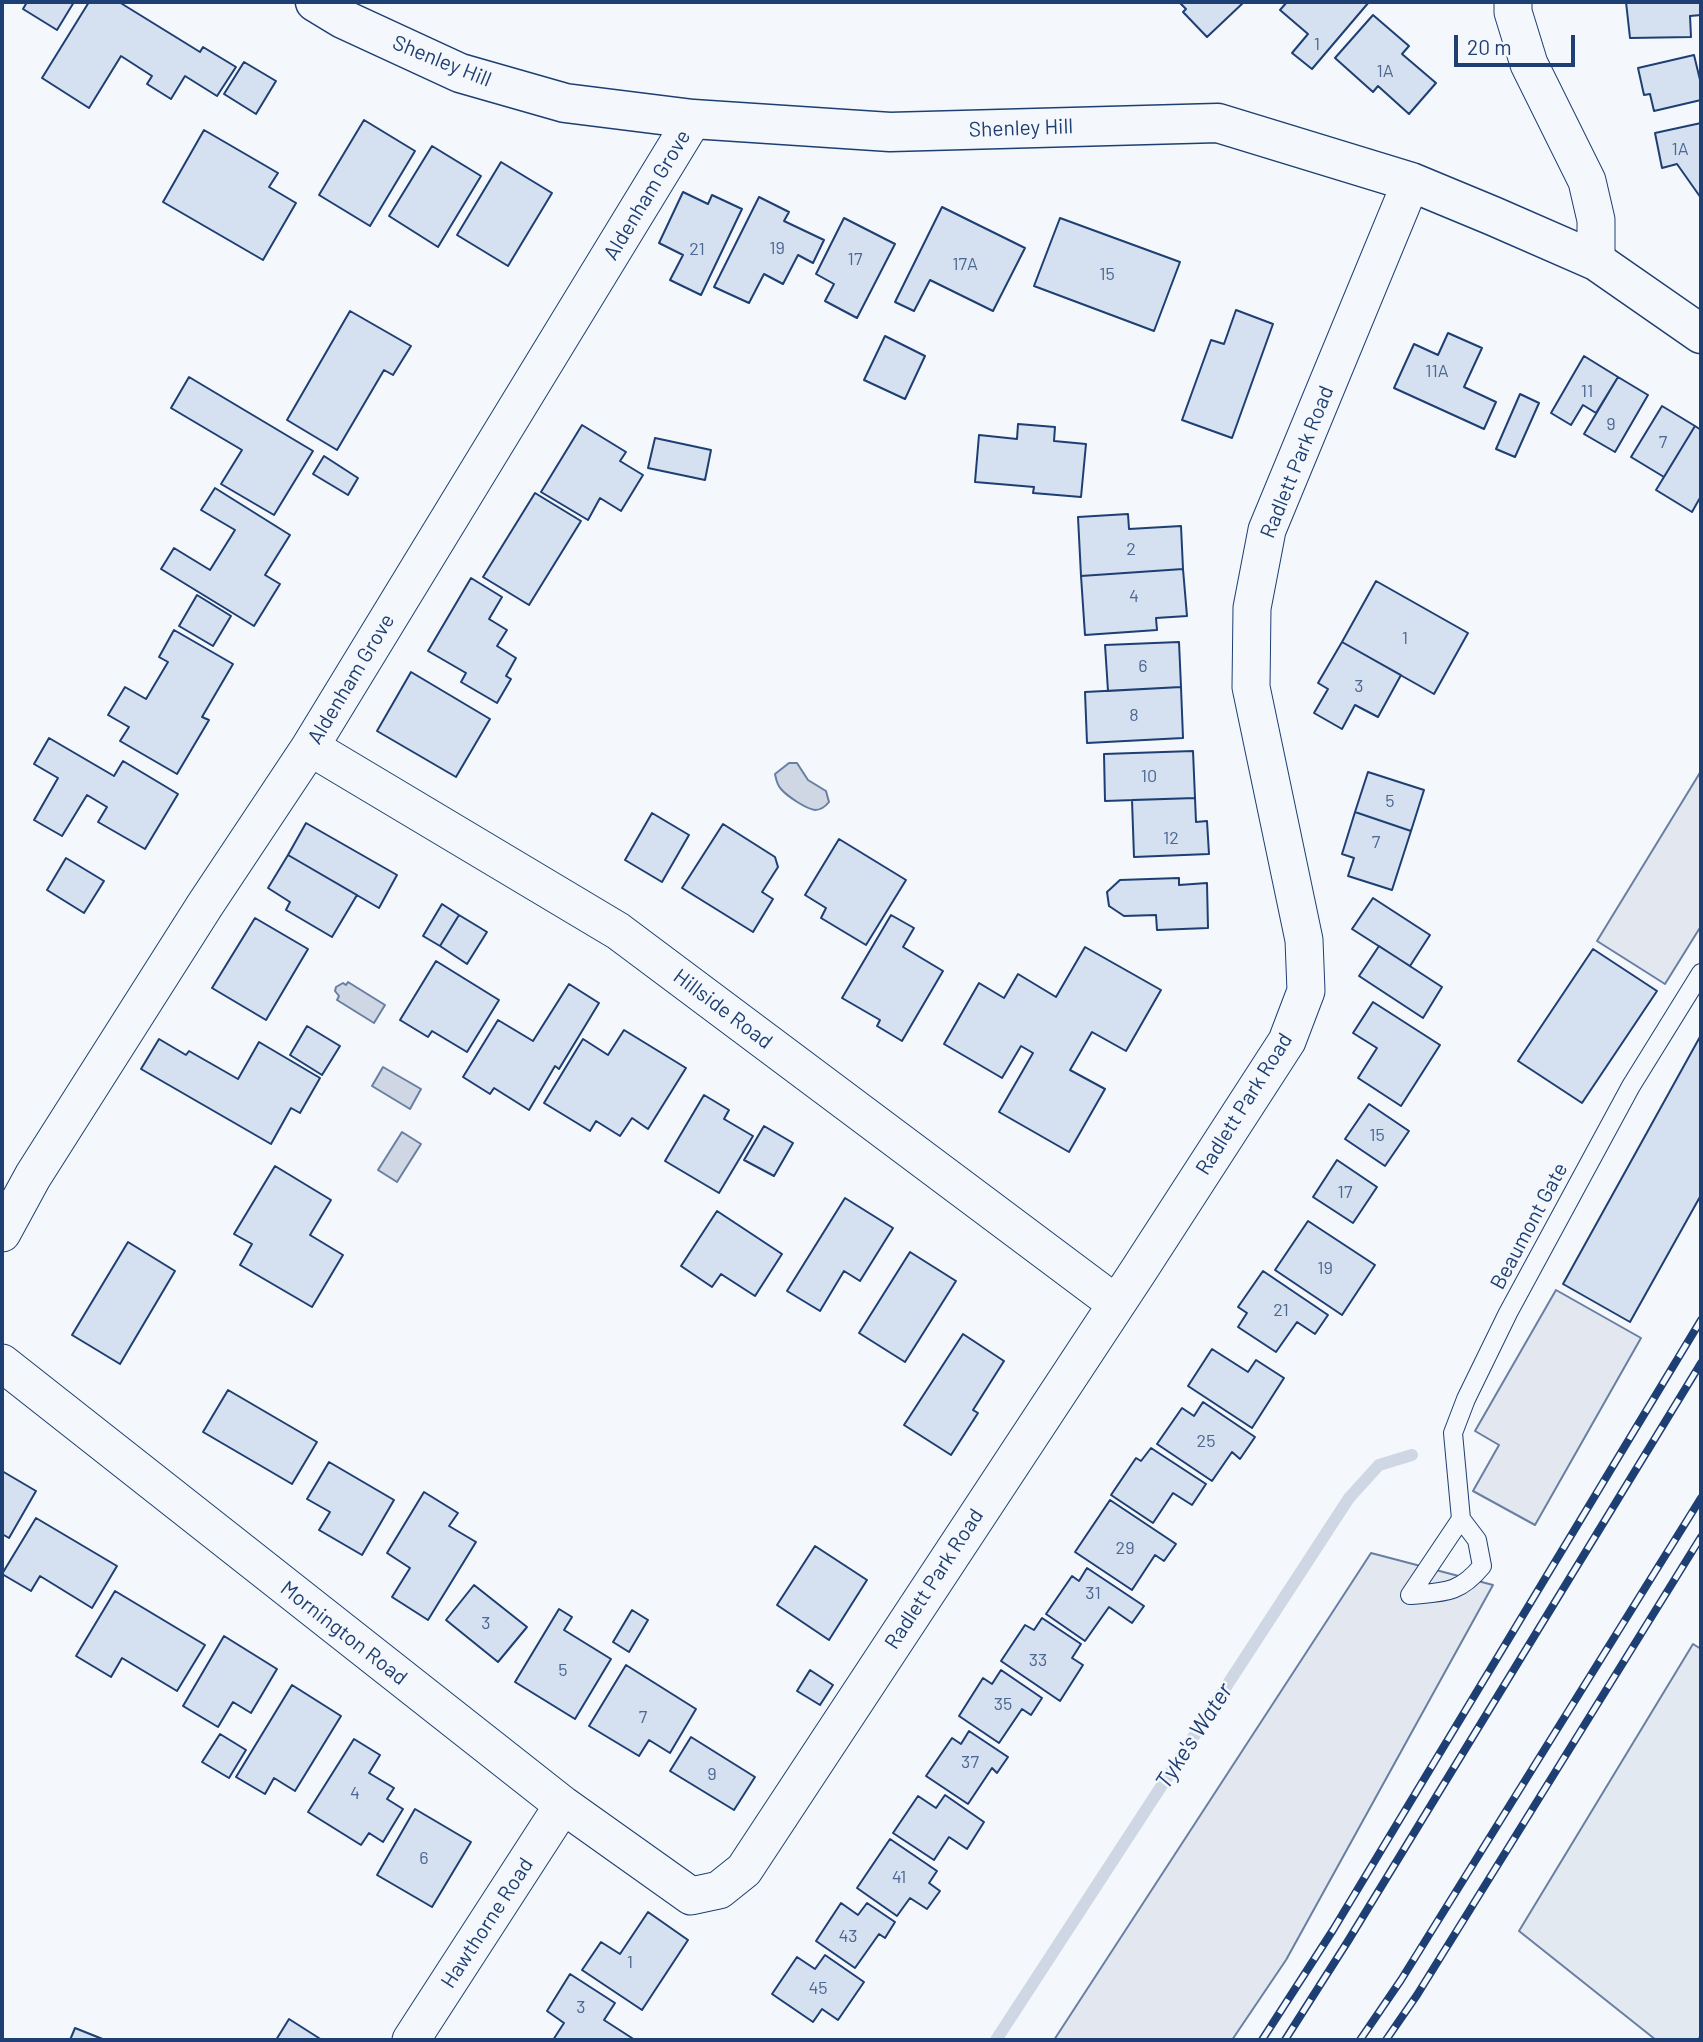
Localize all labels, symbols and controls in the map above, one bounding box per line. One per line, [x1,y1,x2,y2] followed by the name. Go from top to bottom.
[1458,21,1579,65] scale bar
[389,30,495,92] street label: Shenley Hill
[1314,33,1320,55] house number: 1
[1467,34,1512,59] text: 20 m
[1376,60,1394,82] house number: 1A
[968,114,1074,142] street label: Shenley Hill
[598,125,696,265] street label: Aldenham Grove
[1671,138,1689,160] house number: 1A
[769,237,785,259] house number: 19
[689,238,705,260] house number: 21
[848,248,862,270] house number: 17
[952,253,978,275] house number: 17A
[1099,263,1115,285] house number: 15
[1425,360,1449,382] house number: 11A
[1581,380,1593,402] house number: 11
[1255,382,1339,542] street label: Radlett Park Road
[1606,413,1616,435] house number: 9
[1659,431,1667,453] house number: 7
[1126,538,1136,560] house number: 2
[1129,585,1139,607] house number: 4
[302,609,400,749] street label: Aldenham Grove
[1402,627,1408,649] house number: 1
[1138,655,1148,677] house number: 6
[1354,675,1364,697] house number: 3
[1129,704,1139,726] house number: 8
[1141,765,1157,787] house number: 10
[1385,790,1395,812] house number: 5
[1163,827,1179,849] house number: 12
[1372,831,1380,853] house number: 7
[668,964,778,1054] street label: Hillside Road
[1190,1029,1298,1179] street label: Radlett Park Road
[1369,1124,1385,1146] house number: 15
[1485,1158,1573,1294] street label: Beaumont Gate
[1338,1181,1352,1203] house number: 17
[1317,1257,1333,1279] house number: 19
[1273,1299,1289,1321] house number: 21
[1197,1430,1215,1452] house number: 25
[879,1504,989,1654] street label: Radlett Park Road
[1115,1537,1135,1559] house number: 29
[276,1576,412,1690] street label: Mornington Road
[1085,1582,1101,1604] house number: 31
[481,1612,491,1634] house number: 3
[1029,1649,1047,1671] house number: 33
[558,1659,568,1681] house number: 5
[1150,1678,1238,1794] water label: Tyke's Water
[994,1693,1012,1715] house number: 35
[639,1706,647,1728] house number: 7
[961,1751,979,1773] house number: 37
[707,1763,717,1785] house number: 9
[350,1782,360,1804] house number: 4
[419,1847,429,1869] house number: 6
[435,1853,539,1993] street label: Hawthorne Road
[892,1866,906,1888] house number: 41
[838,1925,858,1947] house number: 43
[627,1951,633,1973] house number: 1
[808,1977,828,1999] house number: 45
[576,1996,586,2018] house number: 3

